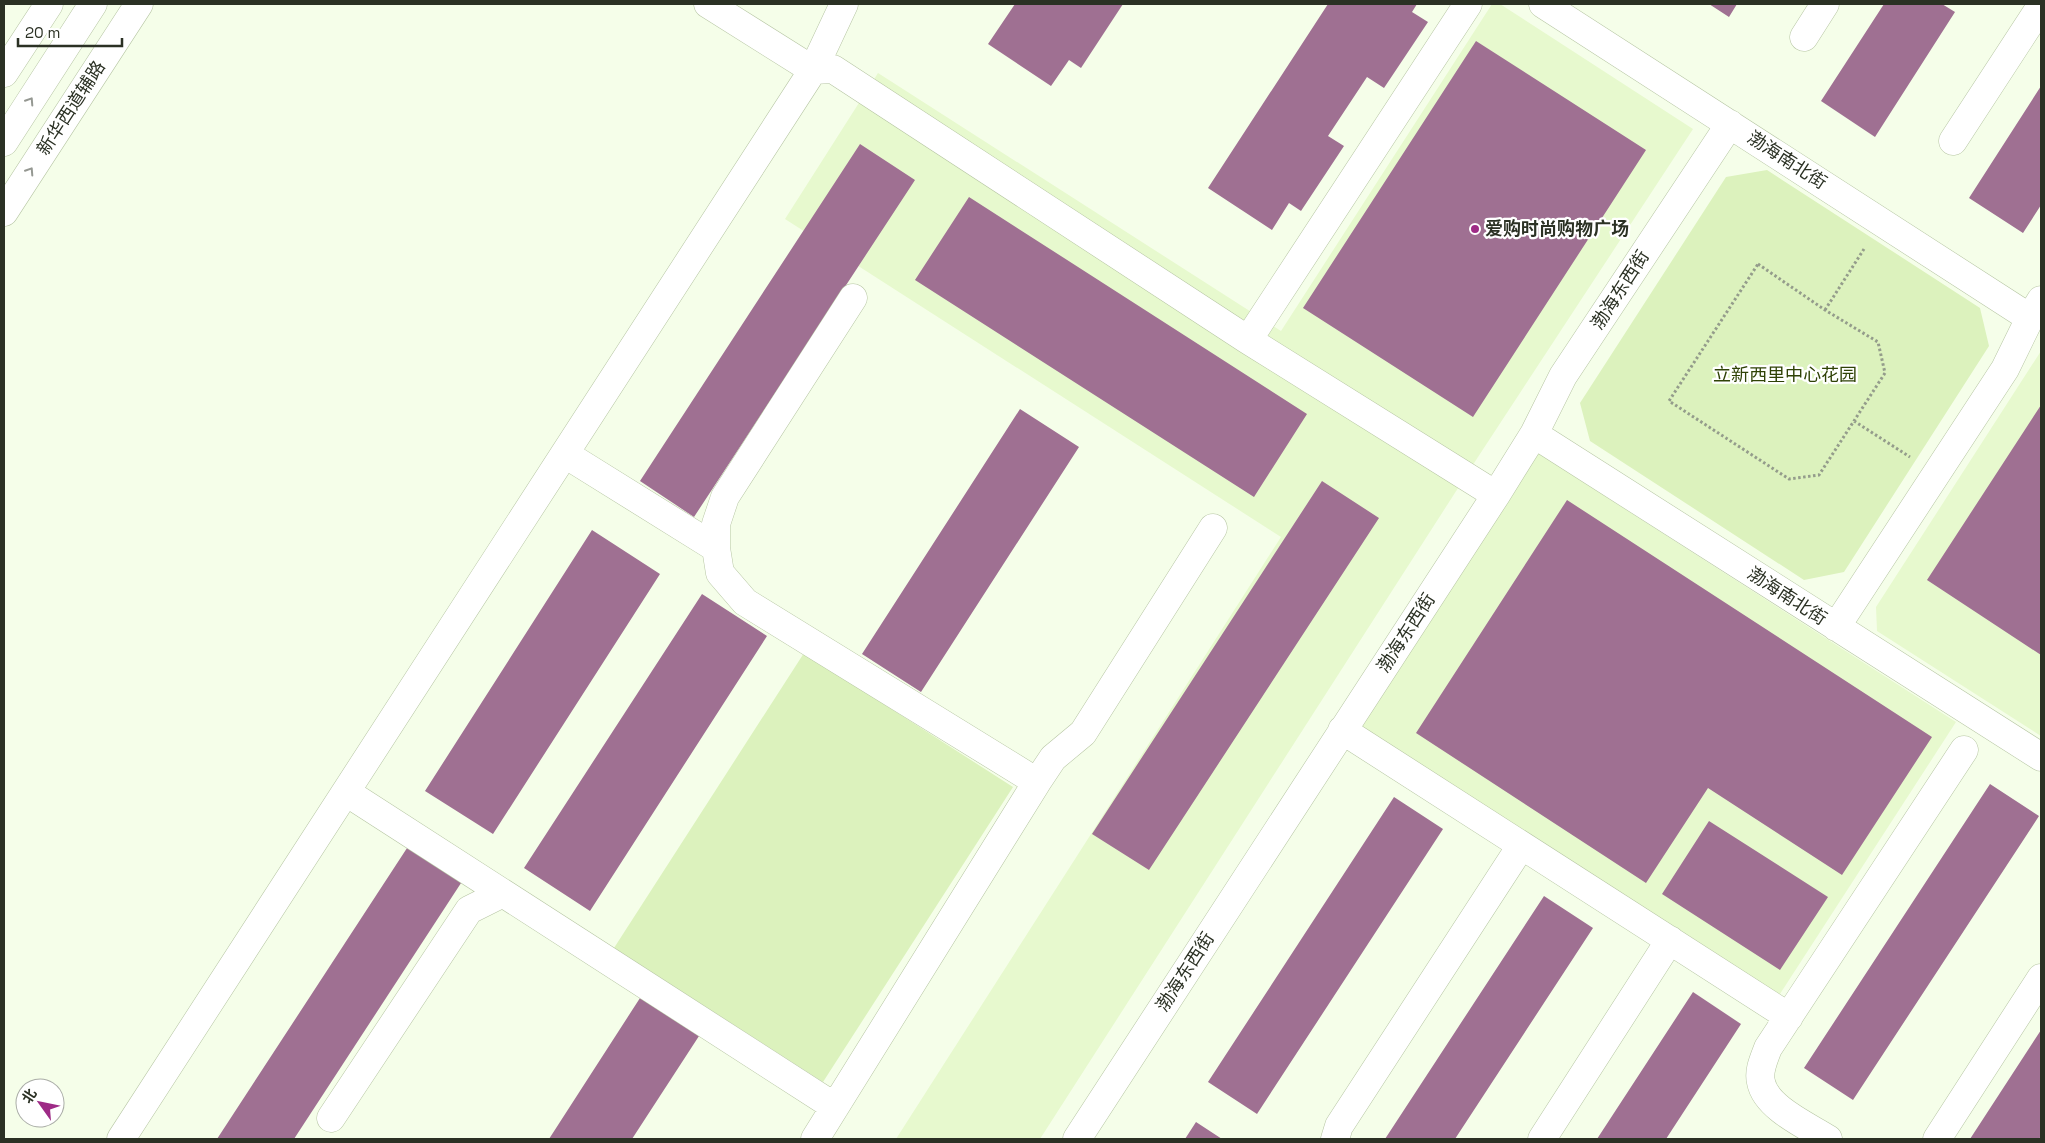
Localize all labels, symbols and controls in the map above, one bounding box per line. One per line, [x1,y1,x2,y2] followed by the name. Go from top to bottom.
[18,15,121,47] scale bar
[25,23,60,42] text: 20 m
[32,56,110,159] street label: 新华西道辅路
[24,97,33,107] one-way arrow
[1743,125,1831,194] street label: 渤海南北街
[24,168,34,177] one-way arrow
[1485,217,1629,240] place label: 爱购时尚购物广场
[1469,223,1481,235] marker: 爱购时尚购物广场
[1585,246,1654,334] street label: 渤海东西街
[1713,363,1857,386] park label: 立新西里中心花园
[1743,561,1831,630] street label: 渤海南北街
[1371,589,1440,677] street label: 渤海东西街
[1150,928,1219,1016] street label: 渤海东西街
[15,1078,65,1128] north arrow
[18,1085,40,1107] text: 北

